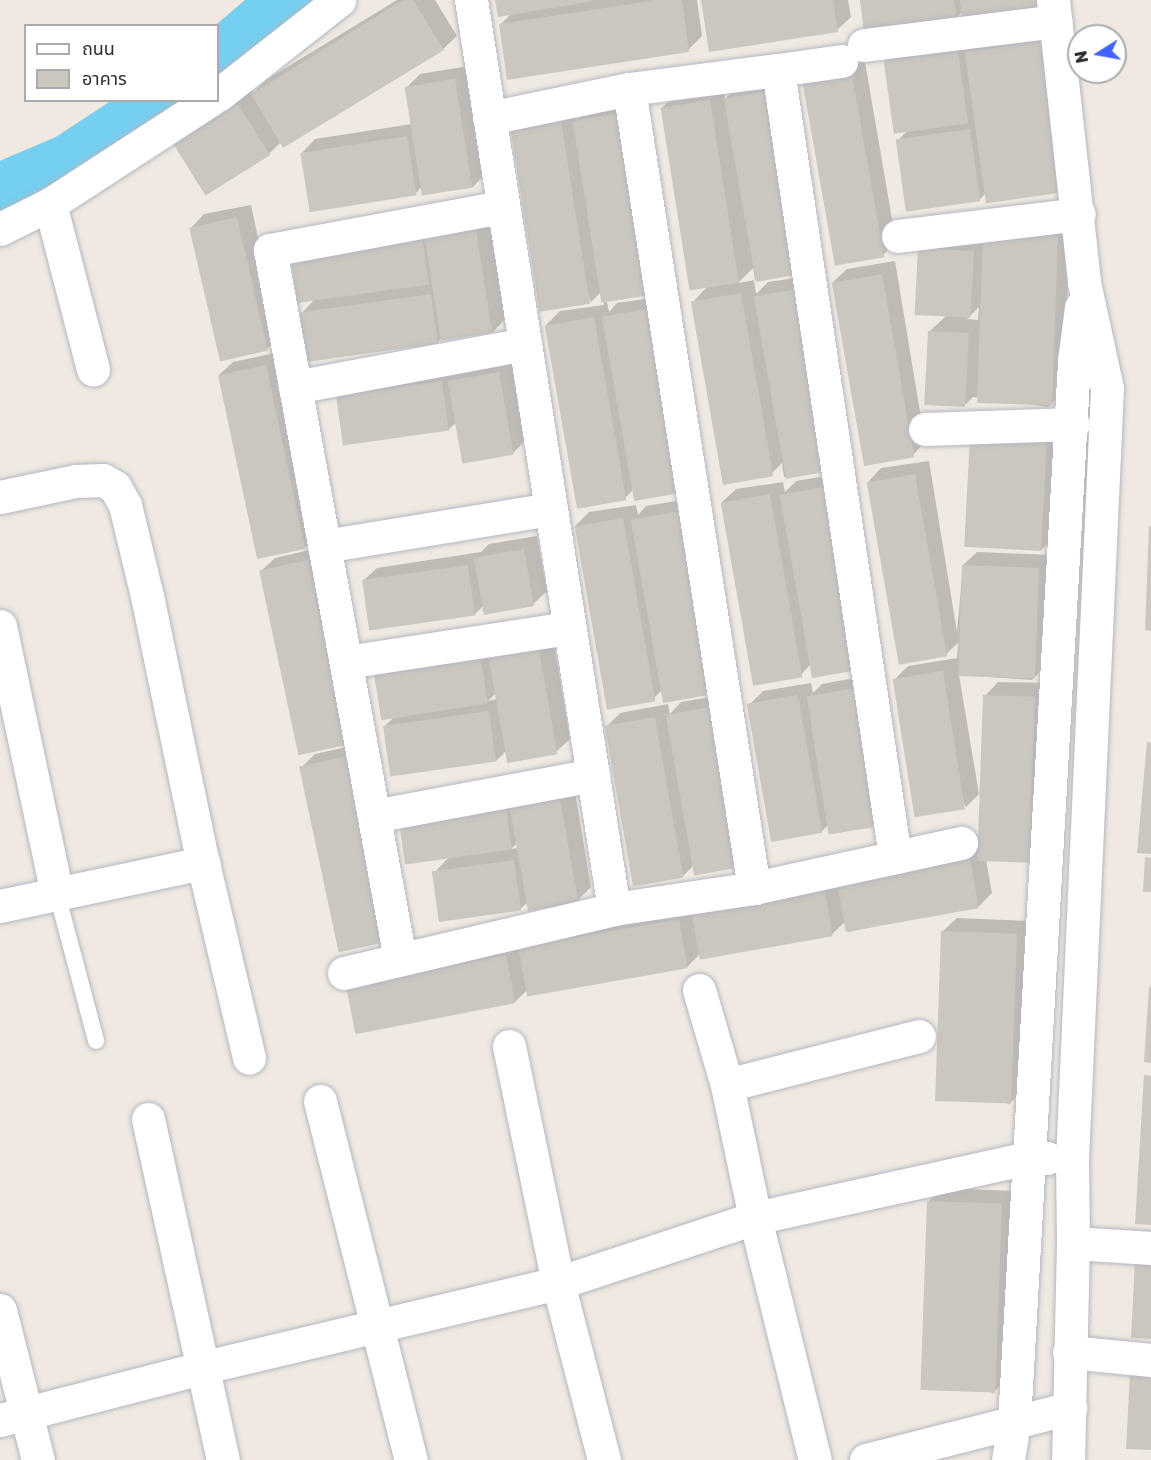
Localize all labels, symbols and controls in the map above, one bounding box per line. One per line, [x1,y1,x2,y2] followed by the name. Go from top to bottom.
[24,24,219,102] legend
[1067,24,1127,84] north arrow
[82,37,115,59] text: ถนน
[1070,49,1092,65] text: N
[82,67,127,89] text: อาคาร

